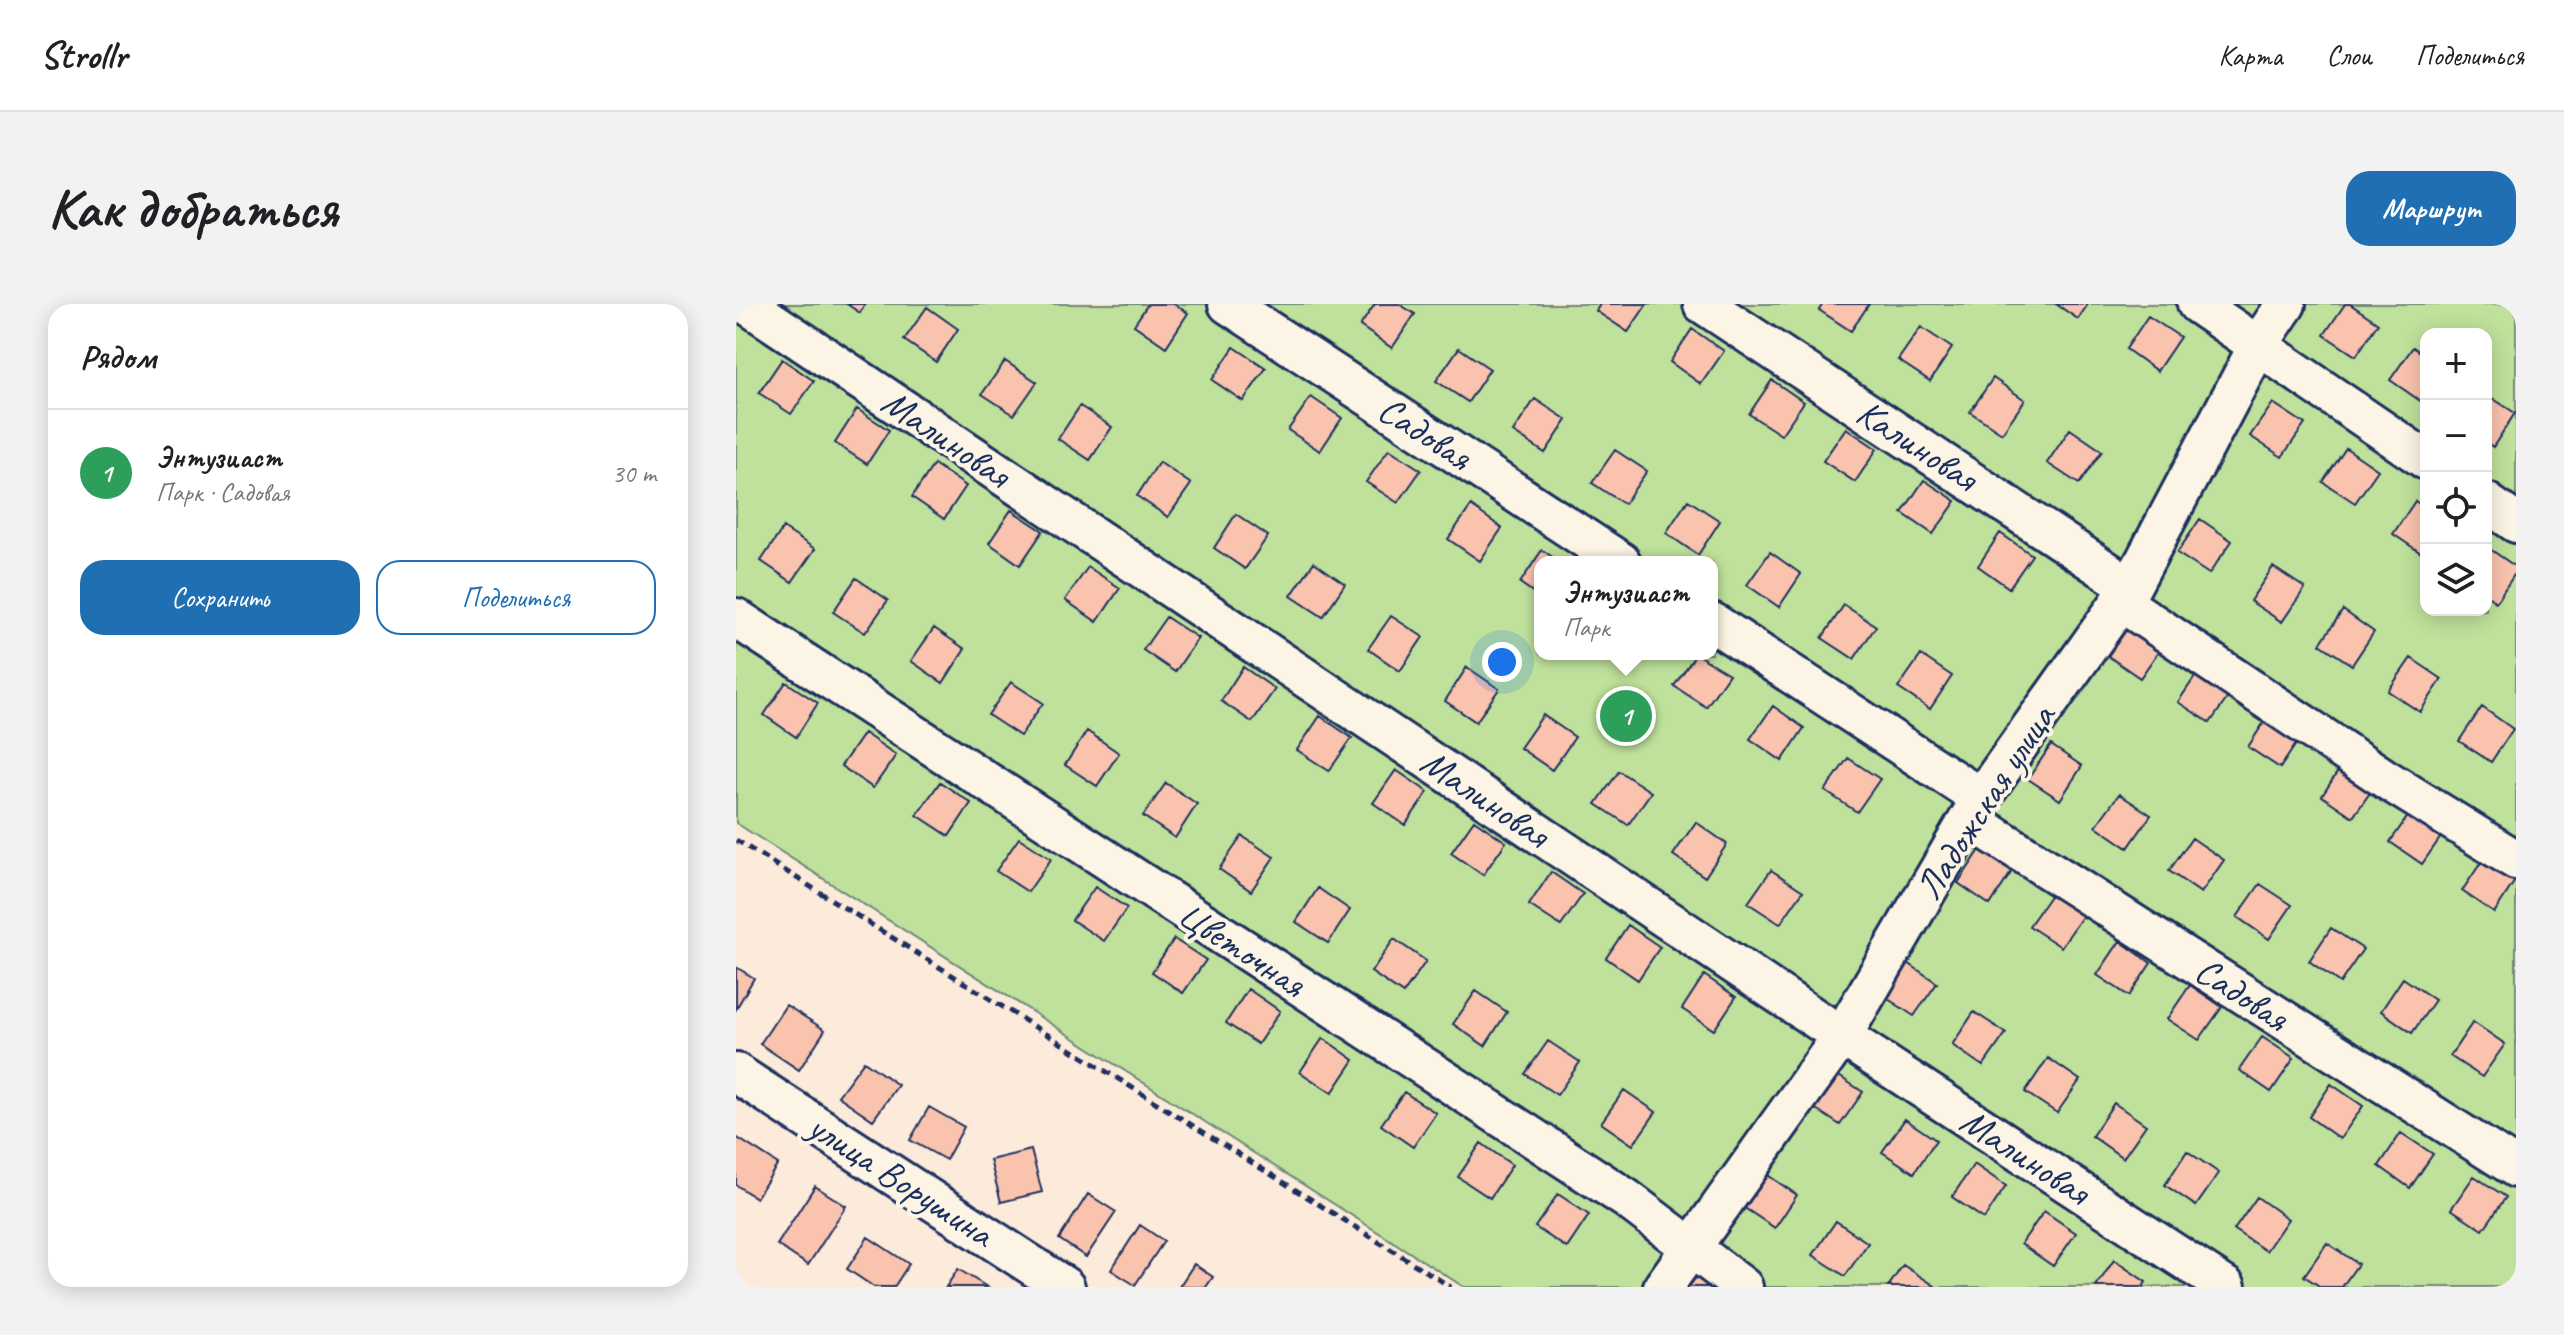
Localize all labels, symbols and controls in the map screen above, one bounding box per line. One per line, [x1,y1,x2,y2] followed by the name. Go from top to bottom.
[40,32,127,79] text: Strollr
[2219,38,2283,73] text: Карта
[2327,38,2372,73] text: Слои
[2416,38,2524,73] text: Поделиться
[2346,171,2516,246] button: Маршрут
[48,173,338,244] text: Как добраться
[2420,328,2492,616] map controls
[2420,328,2492,400] button: +
[80,335,156,378] text: Рядом
[873,378,1022,500] street label: Малиновая
[1369,385,1482,481] street label: Садовая
[1848,389,1989,503] street label: Калиновая
[2420,400,2492,472] button: −
[156,438,282,476] text: Энтузиаст
[100,457,112,490] text: 1
[612,457,656,490] text: 30 m
[2420,472,2492,544] button: locate
[156,476,290,509] text: Парк · Садовая
[2420,544,2492,616] button: layers
[1534,556,1718,660] popup
[80,560,360,635] button: Сохранить
[376,560,656,635] button: Поделиться
[1563,573,1689,611] text: Энтузиаст
[1563,611,1609,644] text: Парк
[1482,642,1522,682] your location
[1600,686,1652,746] pin: 1
[1905,694,2067,908] street label: Ладожская улица
[1412,738,1561,860] street label: Малиновая
[1170,891,1315,1008] street label: Цветочная
[2186,946,2299,1042] street label: Садовая
[1952,1097,2101,1217] street label: Малиновая
[798,1102,1004,1258] street label: улица Ворушина

